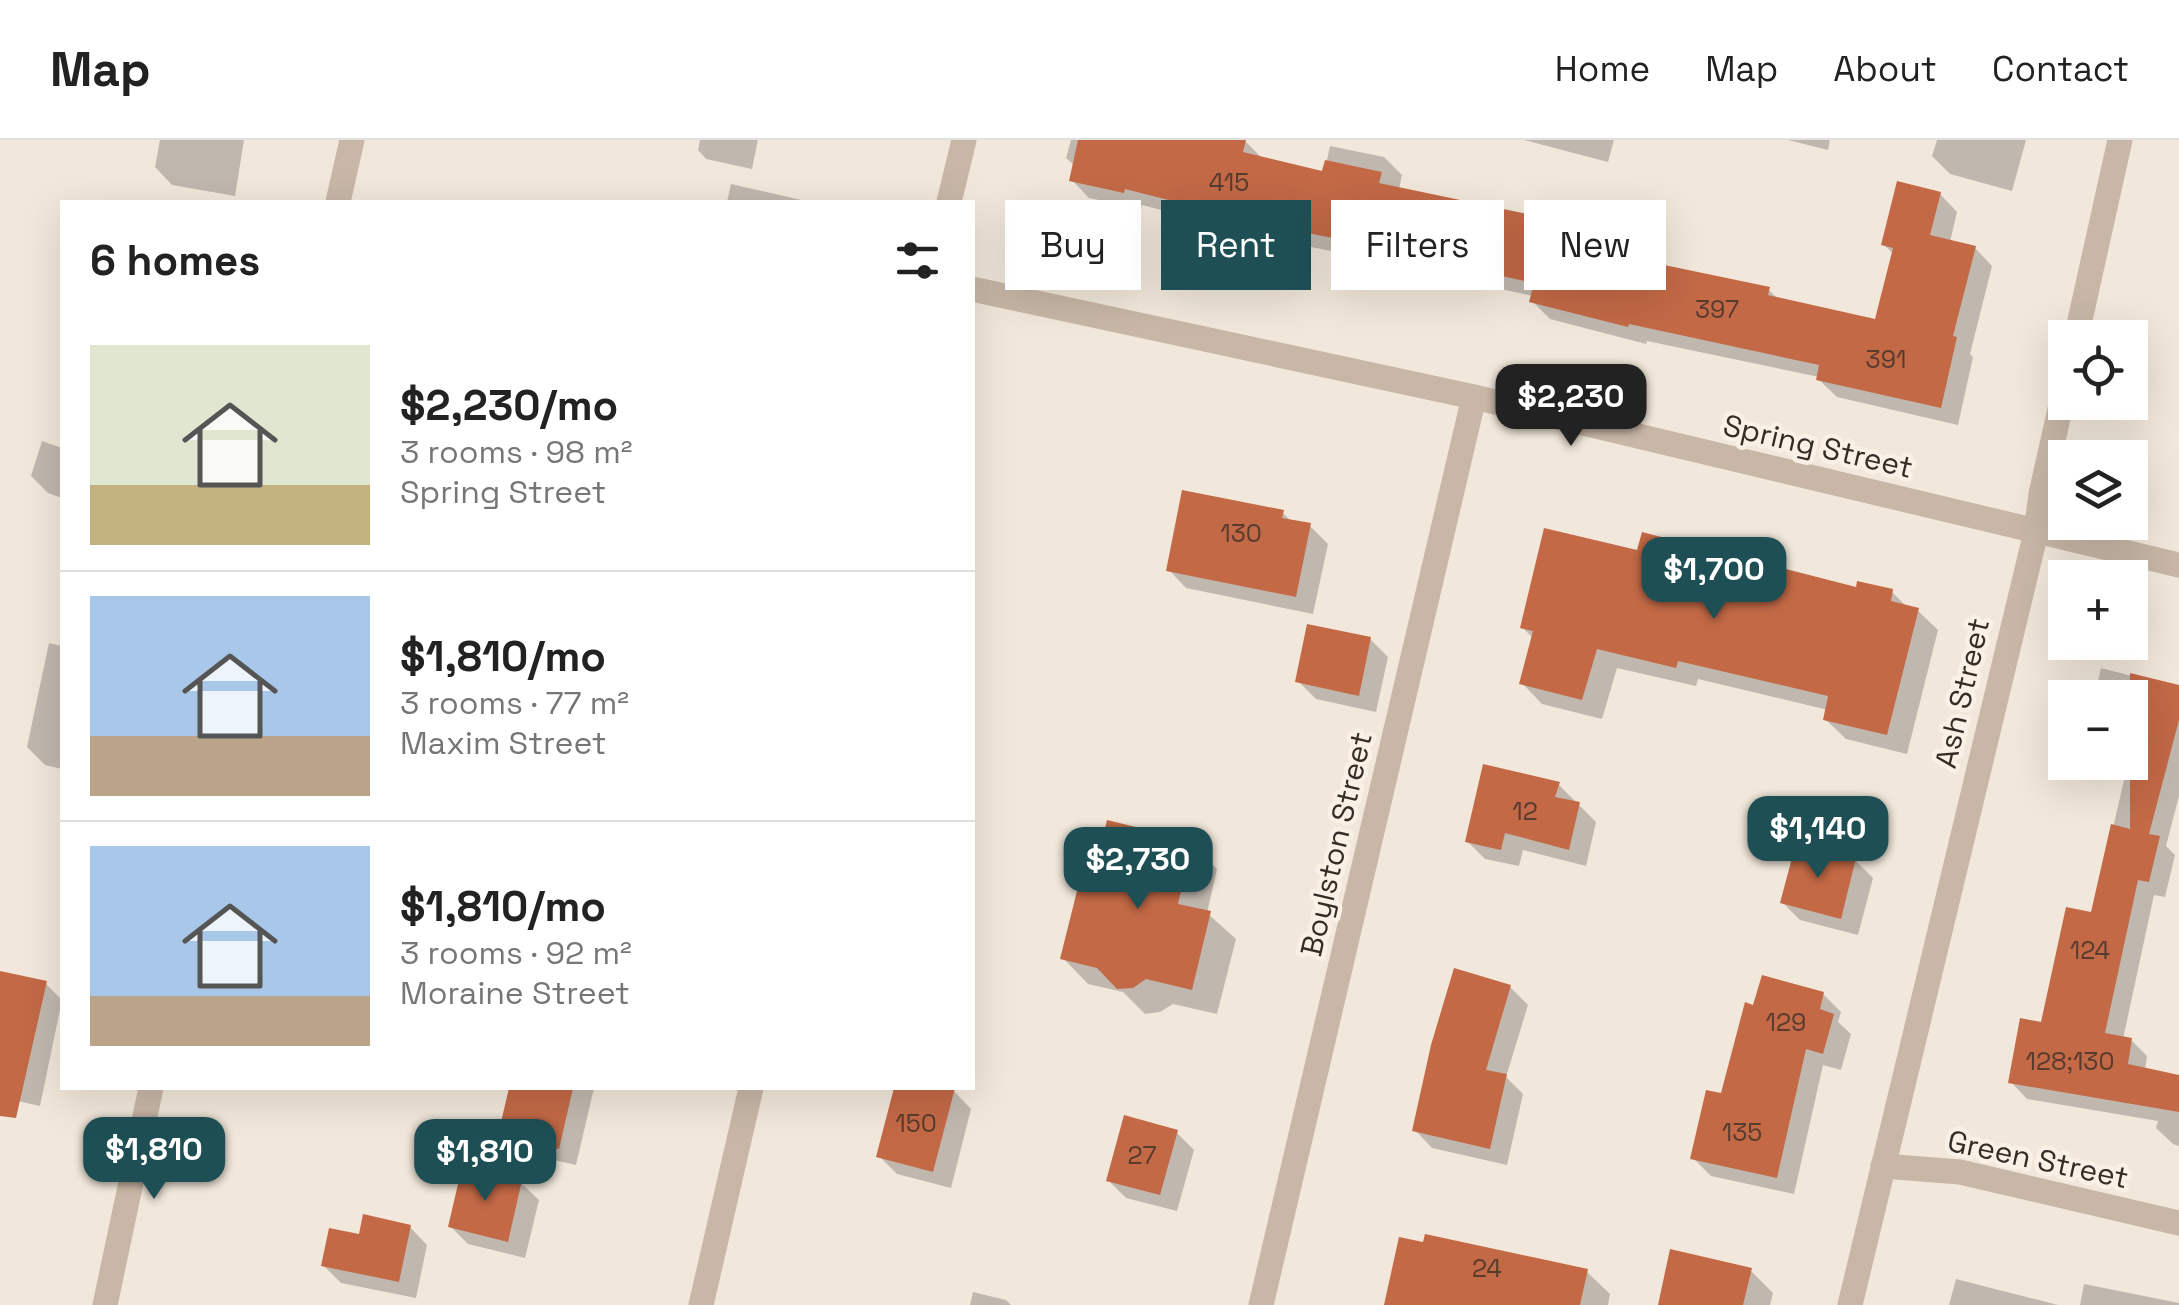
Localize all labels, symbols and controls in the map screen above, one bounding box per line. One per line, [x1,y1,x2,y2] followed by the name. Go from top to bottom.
[50,39,151,100] text: Map
[1555,47,1650,91] text: Home
[1705,47,1778,91] text: Map
[1833,47,1937,91] text: About
[1992,47,2129,91] text: Contact
[1209,166,1249,198] house number: 415
[1005,200,1141,290] chip: Buy
[1161,200,1311,290] chip: Rent
[1331,200,1504,290] chip: Filters
[1524,200,1666,290] chip: New
[890,233,945,288] icon: filters
[90,234,260,287] text: 6 homes
[1695,293,1739,325] house number: 397
[2048,320,2148,780] map controls
[2048,320,2148,420] button: locate
[1866,343,1906,375] house number: 391
[1490,364,1652,449] pin: $2,230
[1517,376,1625,416] text: $2,230
[400,379,618,432] text: $2,230/mo
[170,385,290,505] icon: home
[1719,405,1917,487] street label: Spring Street
[400,432,632,472] text: 3 rooms · 98 m²
[2048,440,2148,540] button: layers
[400,472,606,512] text: Spring Street
[1220,517,1262,549] house number: 130
[1633,537,1795,622] pin: $1,700
[1663,549,1765,589] text: $1,700
[2048,560,2148,660] button: +
[1926,614,1998,772] street label: Ash Street
[400,630,606,683] text: $1,810/mo
[170,636,290,756] icon: home
[2048,680,2148,780] button: −
[400,683,629,723] text: 3 rooms · 77 m²
[400,723,606,763] text: Maxim Street
[1291,728,1381,960] street label: Boylston Street
[1512,795,1538,827] house number: 12
[1737,796,1899,881] pin: $1,140
[1769,808,1867,848] text: $1,140
[1057,827,1219,912] pin: $2,730
[1086,839,1190,879] text: $2,730
[400,880,606,933] text: $1,810/mo
[170,886,290,1006] icon: home
[400,933,632,973] text: 3 rooms · 92 m²
[2070,934,2110,966] house number: 124
[400,973,630,1013] text: Moraine Street
[1766,1006,1806,1038] house number: 129
[2025,1045,2115,1077] house number: 128;130
[895,1107,937,1139] house number: 150
[1722,1116,1762,1148] house number: 135
[73,1117,235,1202] pin: $1,810
[404,1119,566,1204] pin: $1,810
[1944,1121,2132,1197] street label: Green Street
[105,1129,203,1169] text: $1,810
[436,1131,534,1171] text: $1,810
[1128,1139,1156,1171] house number: 27
[1472,1252,1502,1284] house number: 24

